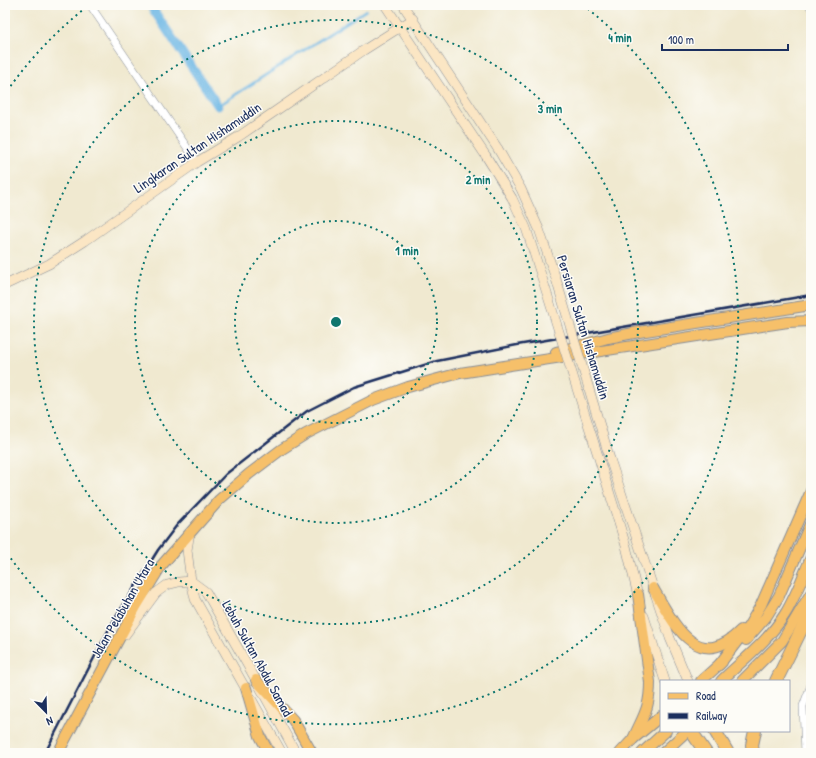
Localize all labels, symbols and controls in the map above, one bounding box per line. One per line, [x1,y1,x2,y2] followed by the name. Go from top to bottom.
[662,26,788,52] scale bar
[608,29,632,46] text: 4 min
[668,31,694,48] text: 100 m
[129,97,265,198] street label: Lingkaran Sultan Hishamuddin
[538,100,563,117] text: 3 min
[466,171,491,188] text: 2 min
[395,242,419,259] text: 1 min
[553,253,615,401] street label: Persiaran Sultan Hishamuddin
[329,315,343,329] centre of rings
[86,554,159,661] street label: Jalan Pelabuhan Utara
[218,597,298,720] street label: Lebuh Sultan Abdul Samad
[660,680,790,732] legend
[696,687,716,704] text: Road
[26,692,66,732] north arrow
[696,707,727,724] text: Railway
[44,714,55,729] text: N

